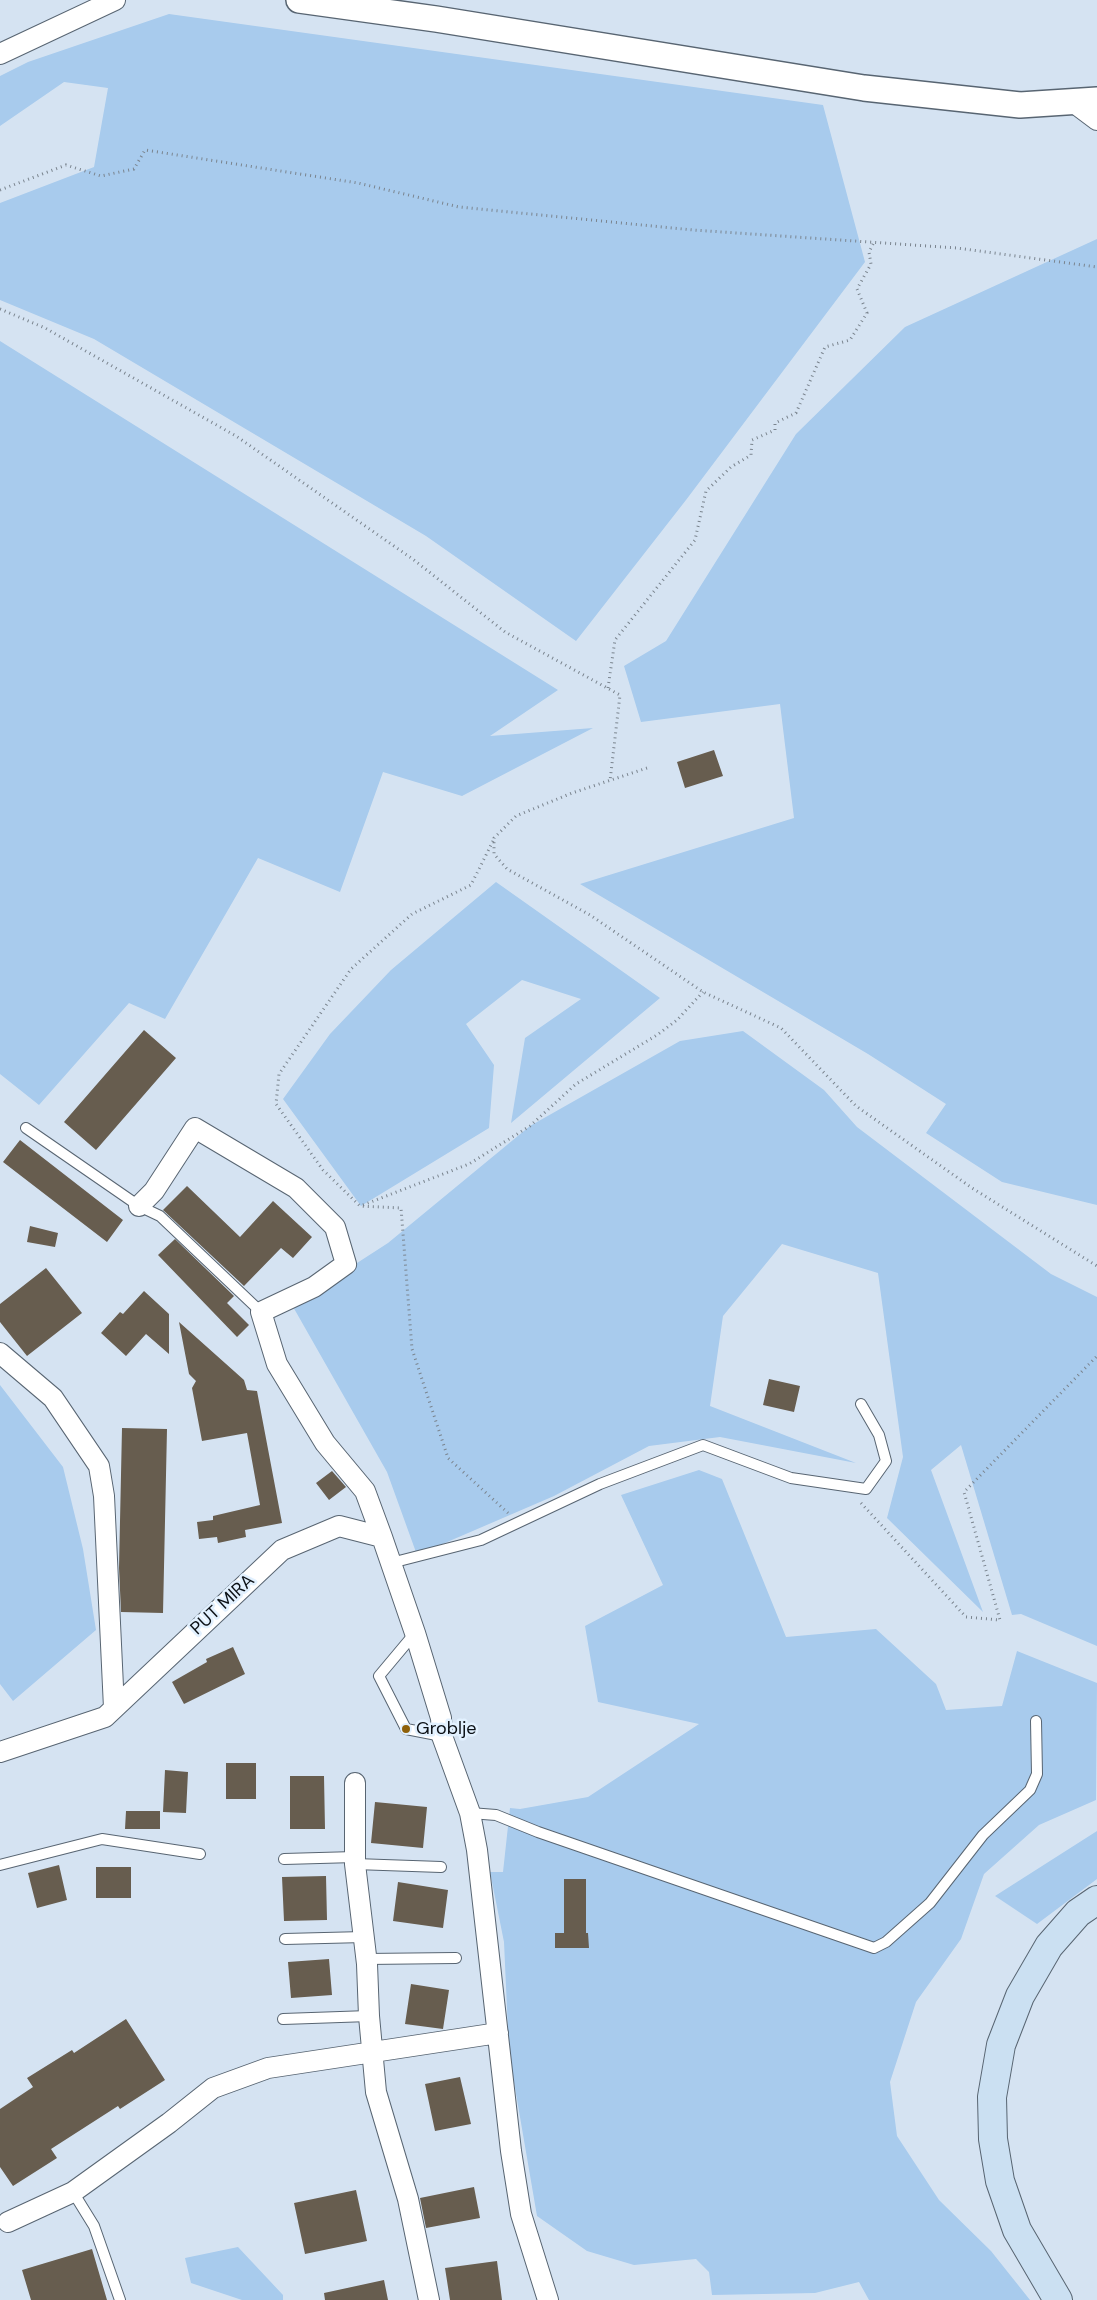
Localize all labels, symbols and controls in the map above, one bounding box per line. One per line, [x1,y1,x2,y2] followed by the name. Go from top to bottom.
[187,1570,259,1640] street label: PUT MIRA
[416,1718,477,1740] place label: Groblje
[400,1723,412,1735] marker: Groblje

